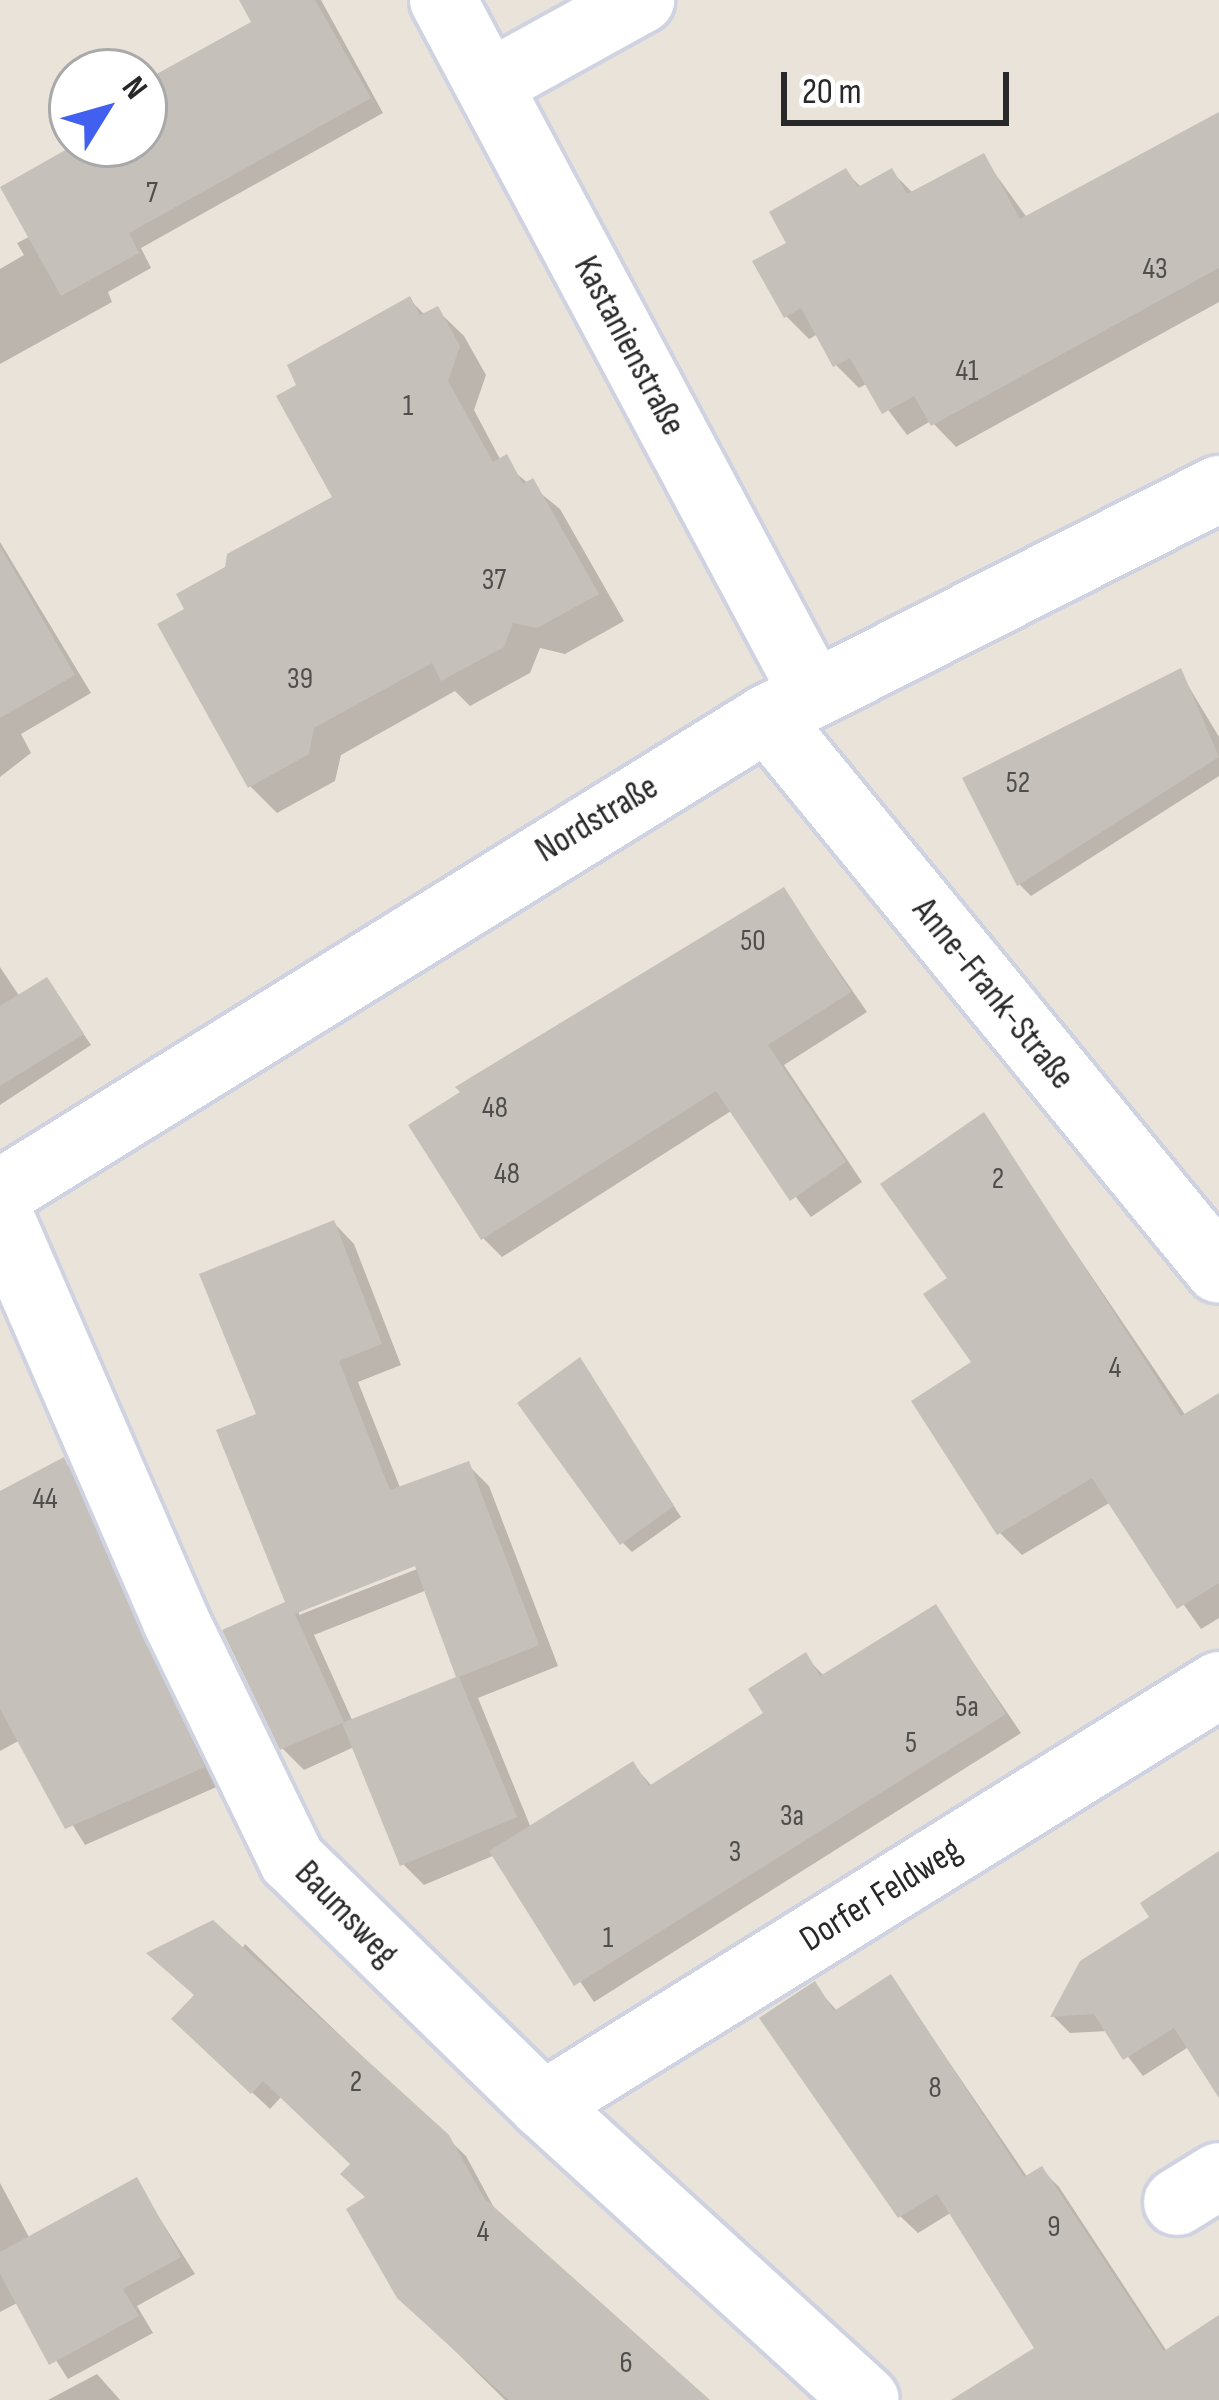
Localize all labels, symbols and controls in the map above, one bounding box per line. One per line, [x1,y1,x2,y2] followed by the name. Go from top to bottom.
[48,48,168,168] north arrow
[787,48,1015,122] scale bar
[113,69,156,107] text: N
[802,71,862,114] text: 20 m
[146,175,158,211] house number: 7
[564,249,694,443] street label: Kastanienstraße
[1142,251,1168,287] house number: 43
[955,353,979,389] house number: 41
[403,388,413,424] house number: 1
[482,562,506,598] house number: 37
[287,661,313,697] house number: 39
[1006,765,1030,801] house number: 52
[528,766,666,872] street label: Nordstraße
[903,890,1083,1098] street label: Anne-Frank-Straße
[740,923,766,959] house number: 50
[482,1090,508,1126] house number: 48
[494,1156,520,1192] house number: 48
[992,1161,1004,1197] house number: 2
[1109,1350,1121,1386] house number: 4
[32,1481,58,1517] house number: 44
[955,1689,979,1725] house number: 5a
[905,1725,917,1761] house number: 5
[780,1798,804,1834] house number: 3a
[792,1829,970,1961] street label: Dorfer Feldweg
[729,1834,741,1870] house number: 3
[285,1852,407,1976] street label: Baumsweg
[603,1920,613,1956] house number: 1
[350,2064,362,2100] house number: 2
[928,2070,942,2106] house number: 8
[1047,2209,1061,2245] house number: 9
[477,2214,489,2250] house number: 4
[619,2345,633,2381] house number: 6

